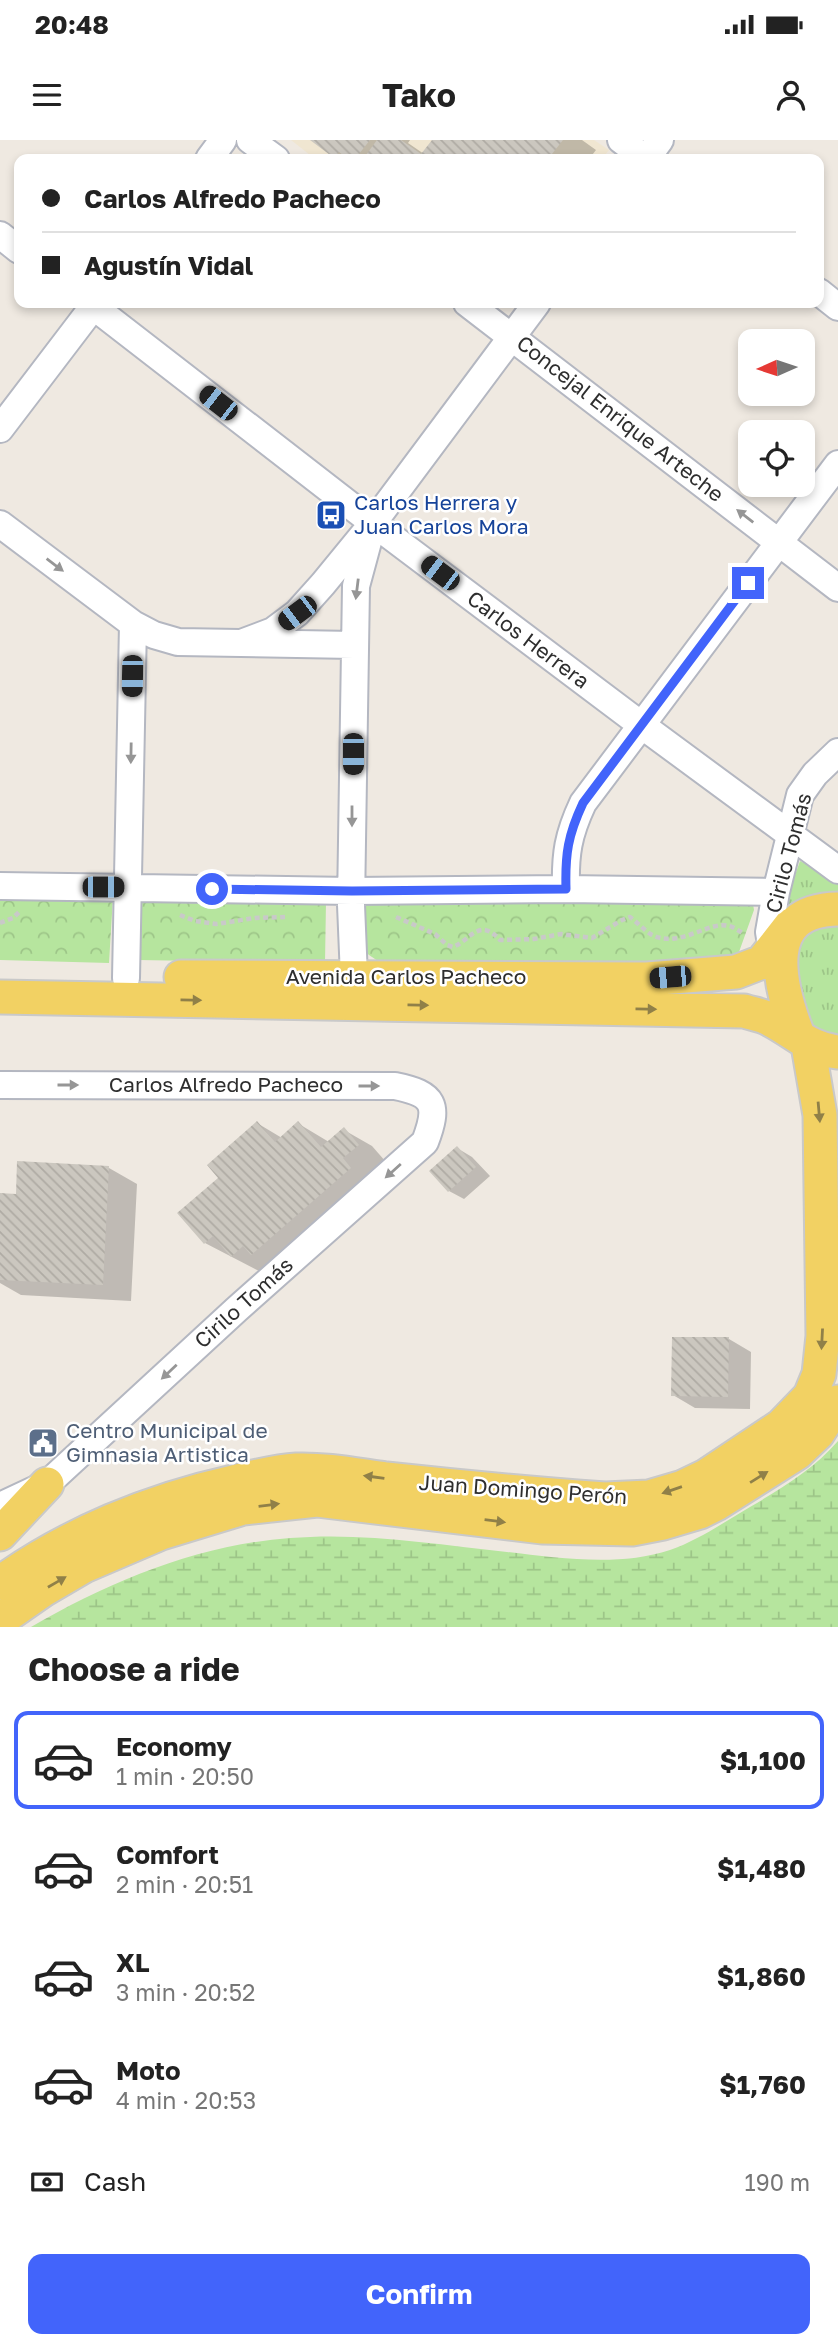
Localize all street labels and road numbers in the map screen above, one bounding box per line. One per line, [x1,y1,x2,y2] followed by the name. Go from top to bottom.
[512,329,729,507] street label: Concejal Enrique Arteche
[462,585,595,694] street label: Carlos Herrera
[760,790,817,916] street label: Cirilo Tomás
[286,963,526,989] street label: Avenida Carlos Pacheco
[109,1071,343,1097] street label: Carlos Alfredo Pacheco
[189,1251,298,1353] street label: Cirilo Tomás
[418,1469,628,1509] street label: Juan Domingo Perón

